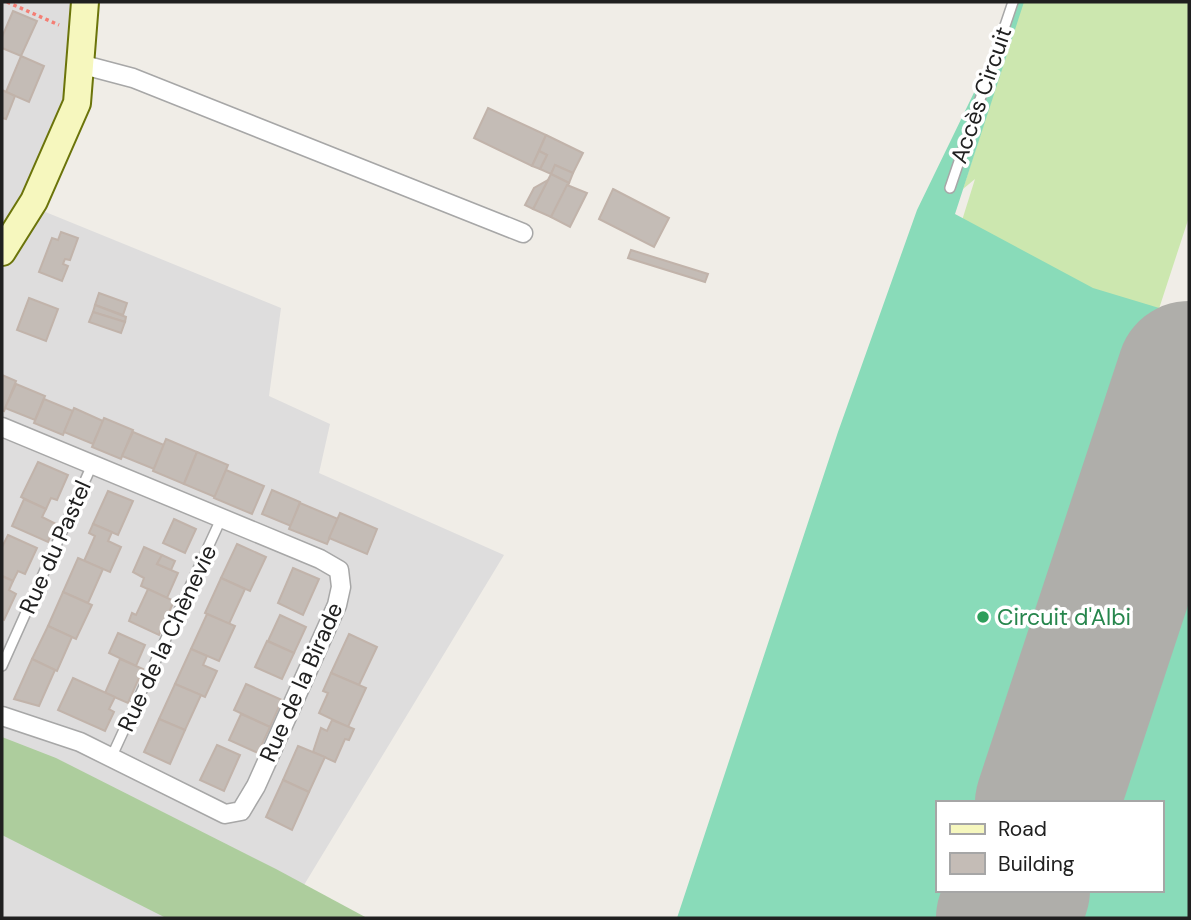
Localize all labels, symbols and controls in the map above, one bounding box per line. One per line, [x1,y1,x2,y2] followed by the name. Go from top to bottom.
[944,23,1018,167] street label: Accès Circuit
[12,476,98,618] street label: Rue du Pastel
[111,540,223,736] street label: Rue de la Chènevie
[252,598,350,766] street label: Rue de la Birade
[997,602,1131,632] place label: Circuit d'Albi
[975,609,991,625] marker: Circuit d'Albi
[936,801,1163,892] legend
[998,815,1047,843] text: Road
[998,850,1075,878] text: Building

